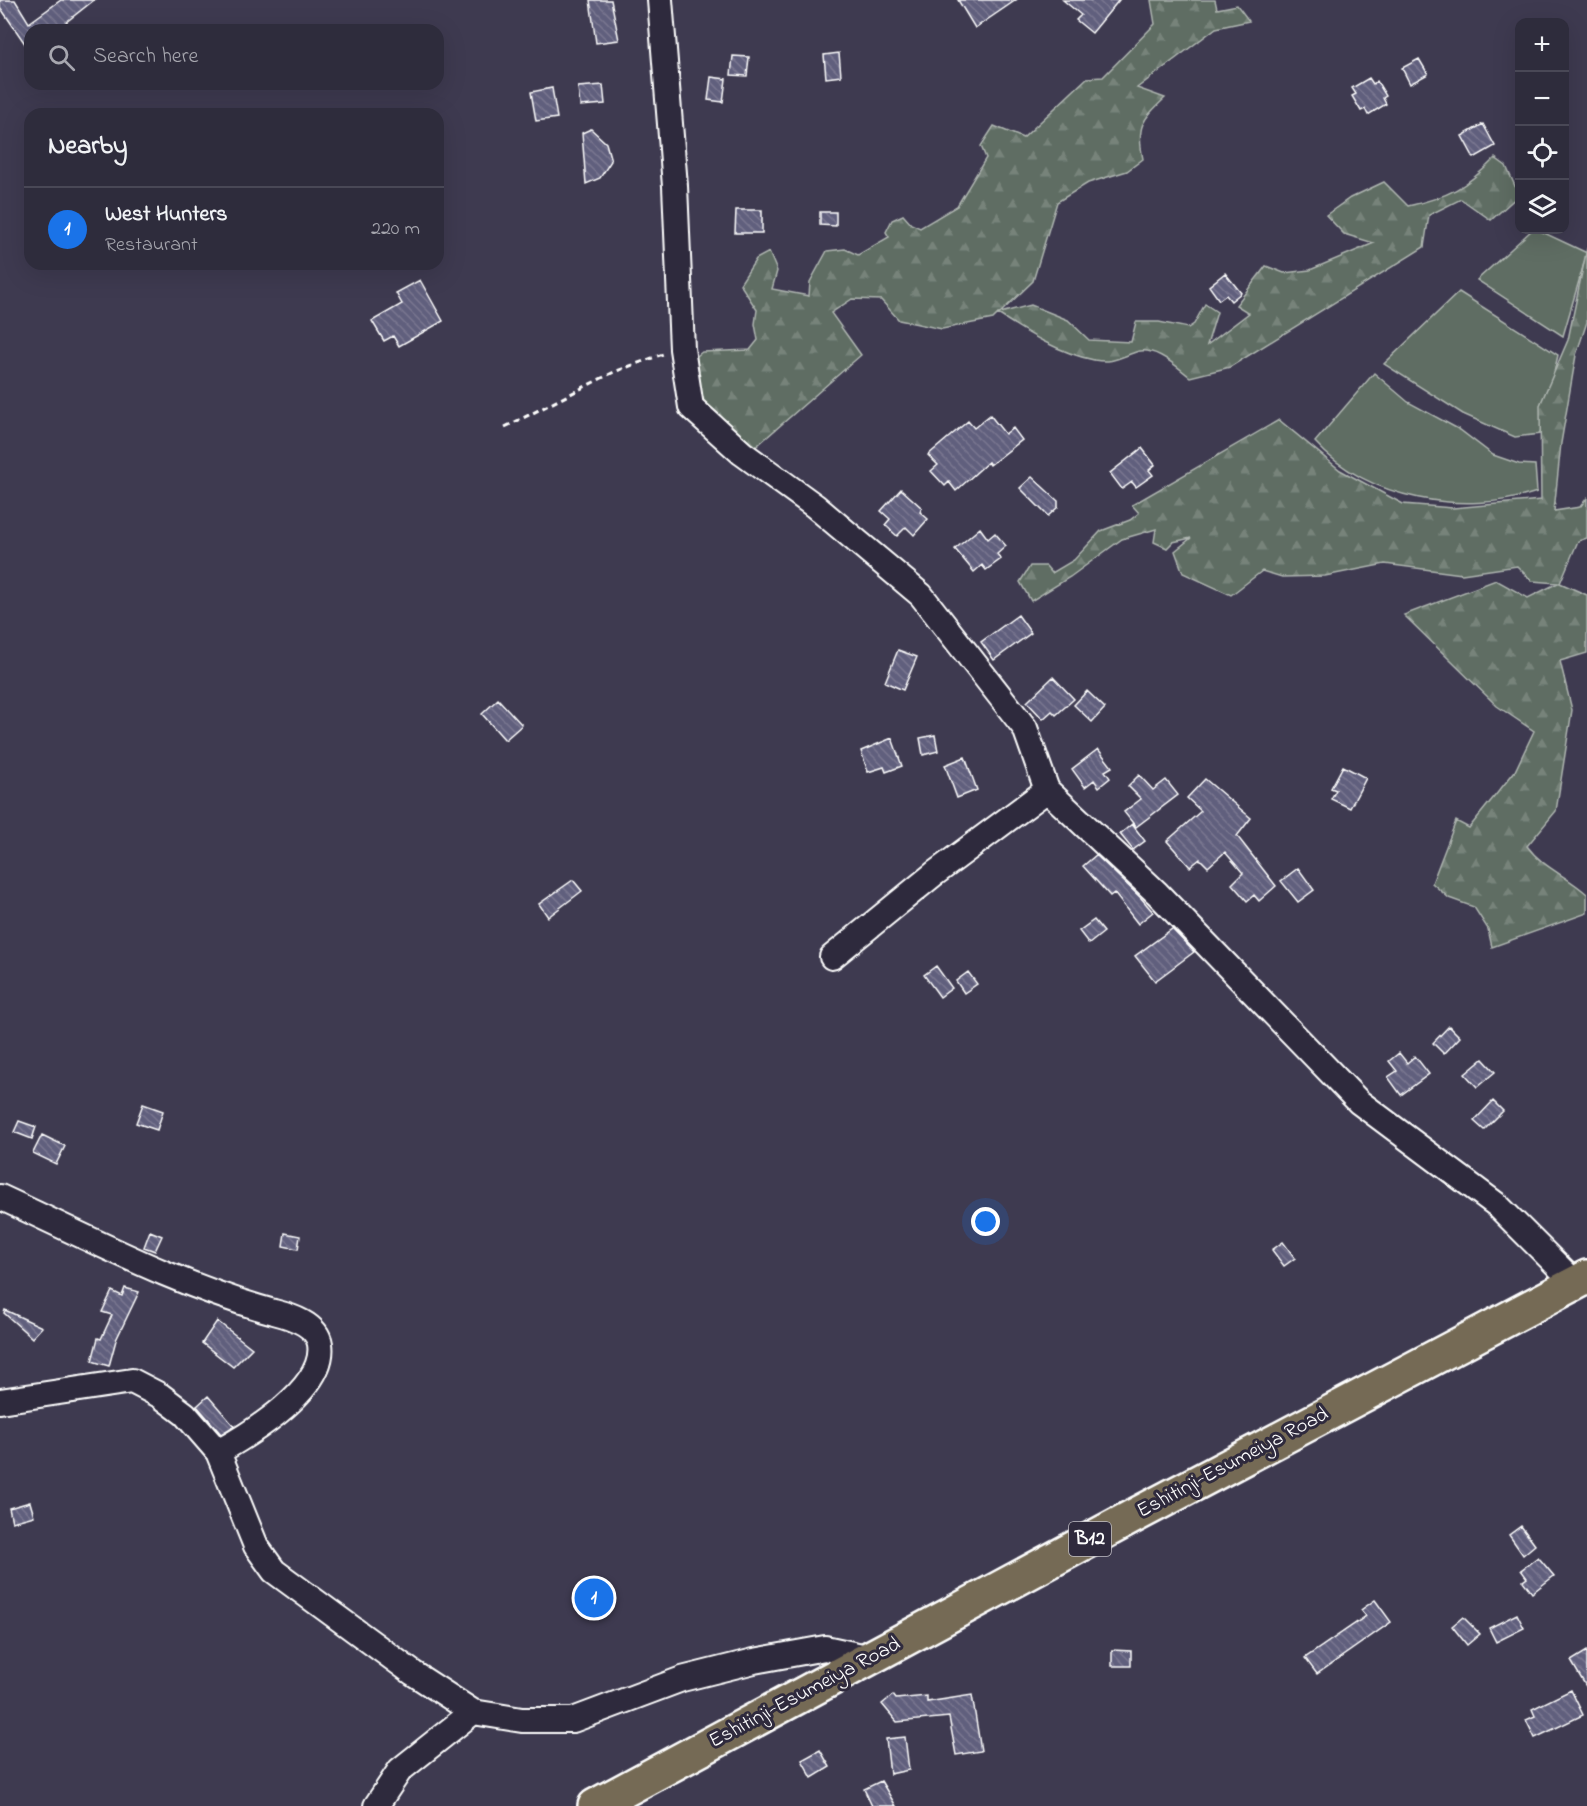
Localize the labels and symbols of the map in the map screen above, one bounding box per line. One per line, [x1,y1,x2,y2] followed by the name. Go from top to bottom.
[971,1207,1000,1236] your location
[1132,1400,1335,1528] street label: Eshitinji-Esumeiya Road
[1069,1522,1111,1556] road number: B12
[574,1576,614,1620] pin: 1
[704,1630,907,1758] street label: Eshitinji-Esumeiya Road

